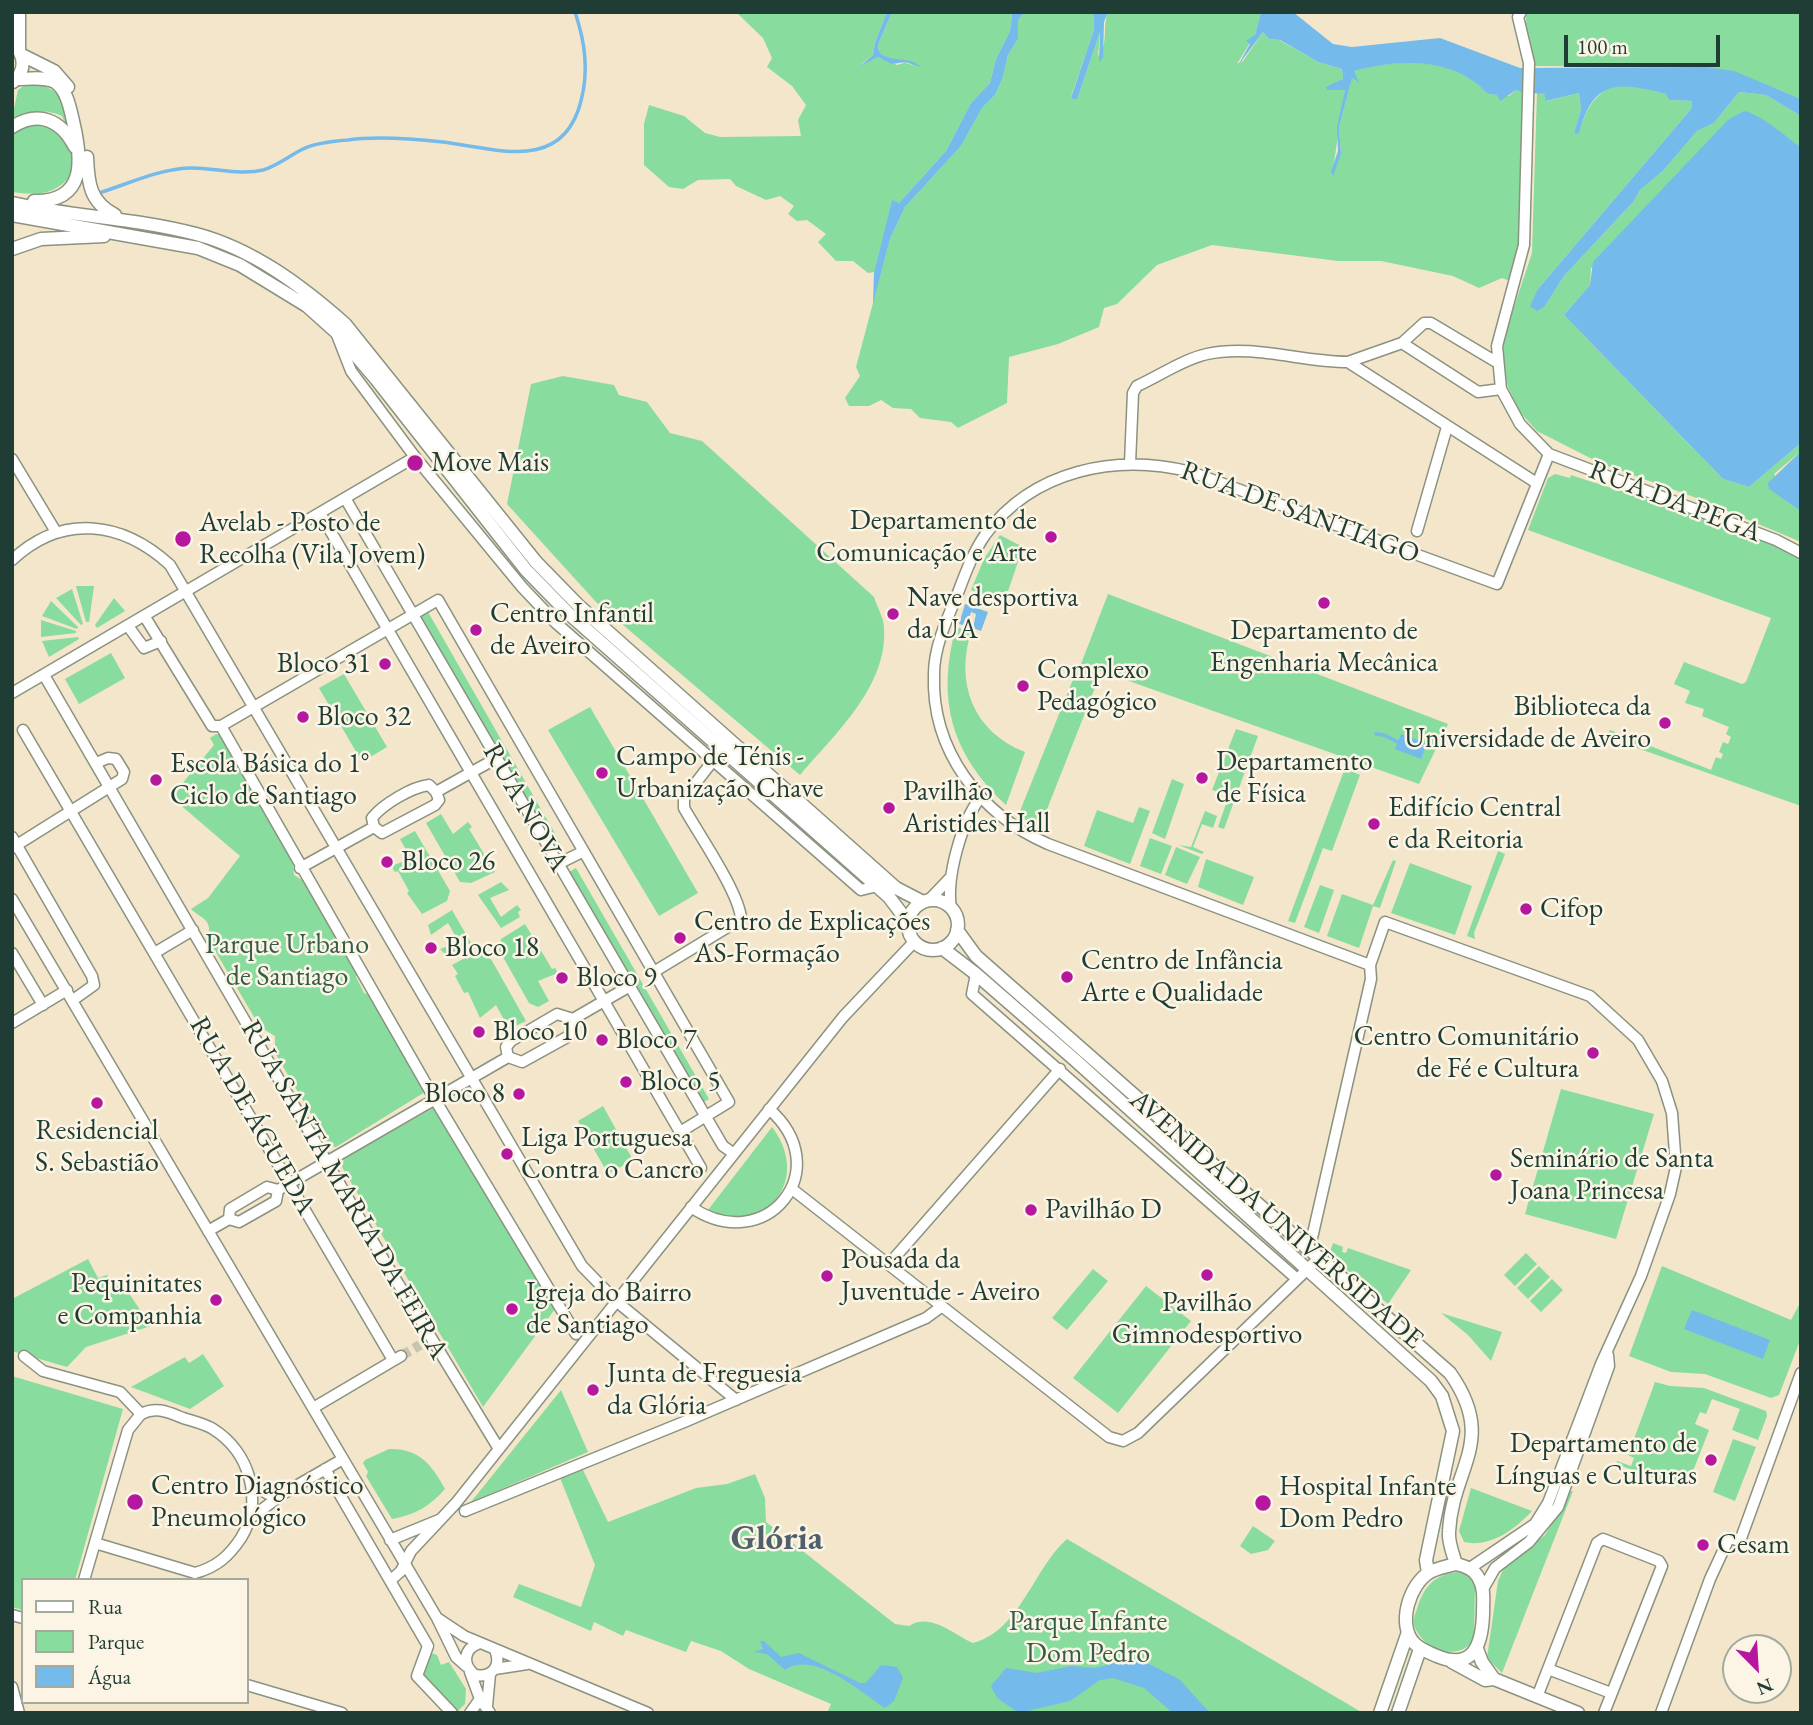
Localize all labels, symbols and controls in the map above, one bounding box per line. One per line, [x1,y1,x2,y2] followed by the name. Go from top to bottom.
[1568,21,1724,65] scale bar
[1577,33,1628,60] text: 100 m
[431,446,549,480] place label: Move Mais
[405,453,425,473] marker: Move Mais
[1176,454,1424,572] street label: RUA DE SANTIAGO
[1584,454,1766,550] street label: RUA DA PEGA
[816,504,1037,570] place label: Departamento de Comunicação e Arte
[199,506,425,572] place label: Avelab - Posto de Recolha (Vila Jovem)
[173,529,193,549] marker: Avelab - Posto de Recolha (Vila Jovem)
[1043,529,1059,545] marker: Departamento de Comunicação e Arte
[907,581,1078,647] place label: Nave desportiva da UA
[1316,595,1332,611] marker: Departamento de Engenharia Mecânica
[490,597,654,663] place label: Centro Infantil de Aveiro
[885,606,901,622] marker: Nave desportiva da UA
[1210,614,1438,680] place label: Departamento de Engenharia Mecânica
[468,622,484,638] marker: Centro Infantil de Aveiro
[277,647,371,681] place label: Bloco 31
[1037,653,1157,719] place label: Complexo Pedagógico
[377,656,393,672] marker: Bloco 31
[1015,678,1031,694] marker: Complexo Pedagógico
[1404,690,1651,756] place label: Biblioteca da Universidade de Aveiro
[317,700,411,734] place label: Bloco 32
[295,709,311,725] marker: Bloco 32
[1657,715,1673,731] marker: Biblioteca da Universidade de Aveiro
[475,738,575,878] street label: RUA NOVA
[616,740,823,806] place label: Campo de Ténis - Urbanização Chave
[1216,745,1373,811] place label: Departamento de Física
[170,747,369,813] place label: Escola Básica do 1° Ciclo de Santiago
[594,765,610,781] marker: Campo de Ténis - Urbanização Chave
[1194,770,1210,786] marker: Departamento de Física
[148,772,164,788] marker: Escola Básica do 1° Ciclo de Santiago
[903,775,1050,841] place label: Pavilhão Aristides Hall
[1388,791,1561,857] place label: Edifício Central e da Reitoria
[881,800,897,816] marker: Pavilhão Aristides Hall
[1366,816,1382,832] marker: Edifício Central e da Reitoria
[401,845,495,879] place label: Bloco 26
[379,854,395,870] marker: Bloco 26
[1540,892,1603,926] place label: Cifop
[1518,901,1534,917] marker: Cifop
[694,905,930,971] place label: Centro de Explicações AS-Formação
[205,928,369,994] park label: Parque Urbano de Santiago
[672,930,688,946] marker: Centro de Explicações AS-Formação
[445,931,539,965] place label: Bloco 18
[423,940,439,956] marker: Bloco 18
[1081,944,1283,1010] place label: Centro de Infância Arte e Qualidade
[576,961,657,995] place label: Bloco 9
[1059,969,1075,985] marker: Centro de Infância Arte e Qualidade
[554,970,570,986] marker: Bloco 9
[182,1011,322,1221] street label: RUA DE ÁGUEDA
[233,1014,455,1366] street label: RUA SANTA MARIA DA FEIRA
[493,1015,587,1049] place label: Bloco 10
[1354,1020,1579,1086] place label: Centro Comunitário de Fé e Cultura
[616,1023,697,1057] place label: Bloco 7
[471,1024,487,1040] marker: Bloco 10
[594,1032,610,1048] marker: Bloco 7
[1585,1045,1601,1061] marker: Centro Comunitário de Fé e Cultura
[640,1065,721,1099] place label: Bloco 5
[618,1074,634,1090] marker: Bloco 5
[424,1077,505,1111] place label: Bloco 8
[1122,1083,1430,1357] street label: AVENIDA DA UNIVERSIDADE
[511,1086,527,1102] marker: Bloco 8
[89,1095,105,1111] marker: Residencial S. Sebastião
[35,1114,159,1180] place label: Residencial S. Sebastião
[521,1121,704,1187] place label: Liga Portuguesa Contra o Cancro
[1510,1142,1714,1208] place label: Seminário de Santa Joana Princesa
[499,1146,515,1162] marker: Liga Portuguesa Contra o Cancro
[1488,1167,1504,1183] marker: Seminário de Santa Joana Princesa
[1045,1193,1162,1227] place label: Pavilhão D
[1023,1202,1039,1218] marker: Pavilhão D
[841,1243,1040,1309] place label: Pousada da Juventude - Aveiro
[58,1267,202,1333] place label: Pequinitates e Companhia
[1199,1267,1215,1283] marker: Pavilhão Gimnodesportivo
[819,1268,835,1284] marker: Pousada da Juventude - Aveiro
[526,1276,692,1342] place label: Igreja do Bairro de Santiago
[1112,1286,1302,1352] place label: Pavilhão Gimnodesportivo
[208,1292,224,1308] marker: Pequinitates e Companhia
[504,1301,520,1317] marker: Igreja do Bairro de Santiago
[607,1357,802,1423] place label: Junta de Freguesia da Glória
[585,1382,601,1398] marker: Junta de Freguesia da Glória
[1495,1427,1697,1493] place label: Departamento de Línguas e Culturas
[1703,1452,1719,1468] marker: Departamento de Línguas e Culturas
[151,1469,364,1535] place label: Centro Diagnóstico Pneumológico
[1279,1470,1456,1536] place label: Hospital Infante Dom Pedro
[125,1492,145,1512] marker: Centro Diagnóstico Pneumológico
[1253,1493,1273,1513] marker: Hospital Infante Dom Pedro
[731,1518,823,1560] district label: Glória
[1717,1528,1790,1562] place label: Cesam
[1695,1537,1711,1553] marker: Cesam
[21,1578,248,1704] legend
[88,1593,122,1620] text: Rua
[1009,1605,1167,1671] park label: Parque Infante Dom Pedro
[88,1628,144,1655] text: Parque
[1722,1634,1792,1704] north arrow
[88,1663,131,1690] text: Água
[1753,1672,1777,1701] text: N

